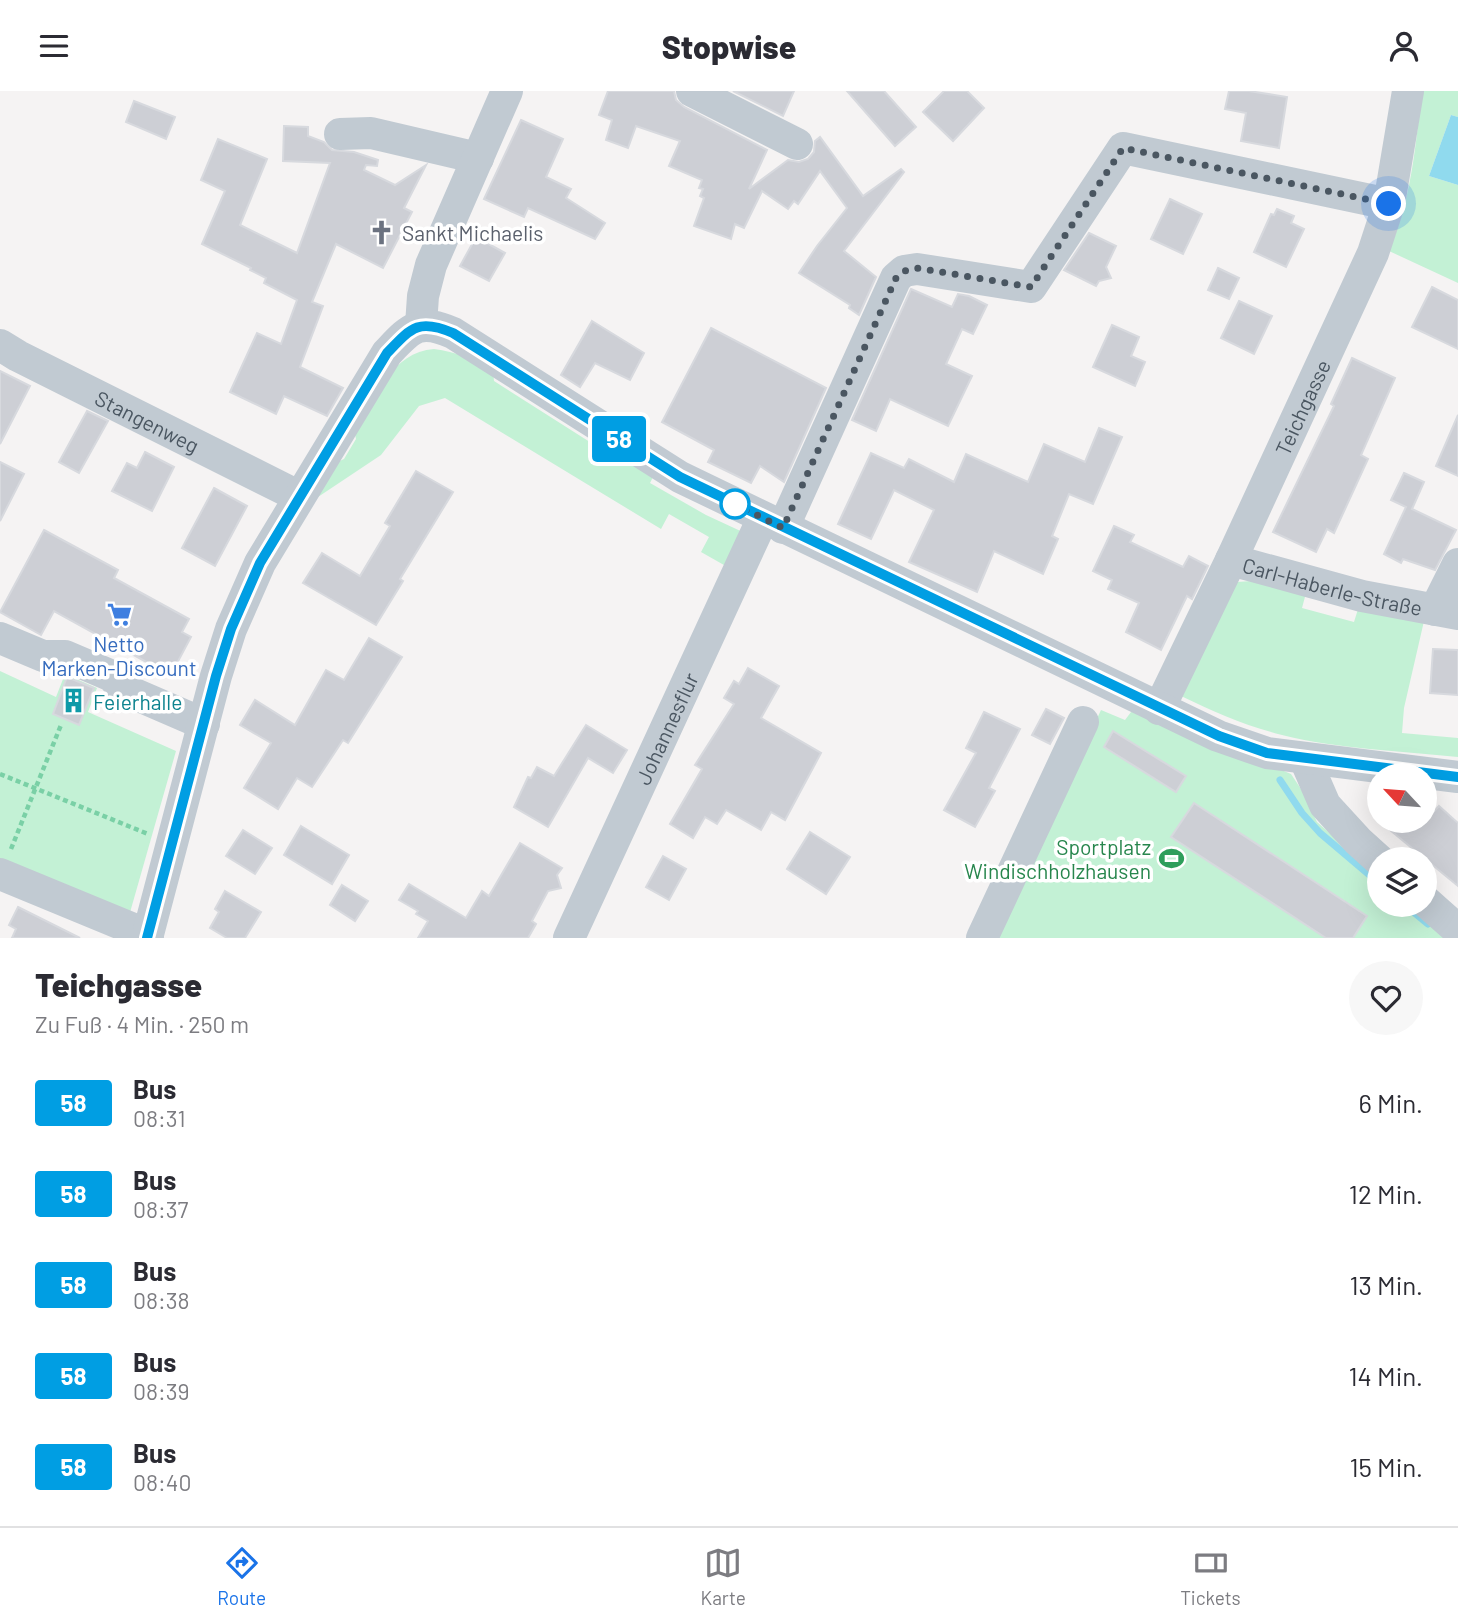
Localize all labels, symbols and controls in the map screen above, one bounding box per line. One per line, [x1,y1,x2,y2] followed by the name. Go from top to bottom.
[35,27,73,65] icon: menu
[662,27,796,65] text: Stopwise
[1385,27,1423,65] icon: person
[1371,186,1406,221] your location
[368,218,396,246] church icon: Sankt Michaelis
[402,220,543,245] place label: Sankt Michaelis
[1269,355,1335,459] street label: Teichgasse
[92,384,204,457] street label: Stangenweg
[588,416,650,462] line badge: 58
[606,424,632,453] text: 58
[720,489,750,519] unlabelled marker
[1240,551,1425,620] street label: Carl-Haberle-Straße
[105,600,133,628] supermarket icon: Netto Marken-Discount
[41,631,197,680] place label: Netto Marken-Discount
[629,668,703,788] street label: Johannesflur
[59,687,87,715] building icon: Feierhalle
[93,689,182,714] place label: Feierhalle
[1367,763,1437,833] north arrow
[1367,763,1437,917] map controls
[964,834,1151,883] place label: Sportplatz Windischholzhausen
[1157,844,1185,872] sports icon: Sportplatz Windischholzhausen
[1367,847,1437,917] button: layers
[1349,961,1423,1035] button: heart
[35,964,202,1004] text: Teichgasse
[35,1010,249,1038] text: Zu Fuß · 4 Min. · 250 m
[133,1073,176,1104] text: Bus
[1358,1087,1423,1118] text: 6 Min.
[61,1088,86,1117] text: 58
[133,1104,186,1132] text: 08:31
[133,1164,176,1195] text: Bus
[1349,1178,1423,1209] text: 12 Min.
[61,1179,86,1208] text: 58
[133,1195,189,1223] text: 08:37
[133,1255,176,1286] text: Bus
[1349,1269,1423,1300] text: 13 Min.
[61,1270,86,1299] text: 58
[133,1286,190,1314] text: 08:38
[133,1346,176,1377] text: Bus
[1348,1360,1423,1391] text: 14 Min.
[61,1361,86,1390] text: 58
[133,1377,190,1405] text: 08:39
[133,1437,176,1468] text: Bus
[1349,1451,1423,1482] text: 15 Min.
[61,1452,86,1481] text: 58
[133,1468,191,1496] text: 08:40
[217,1544,266,1609] tab: Route
[701,1544,746,1609] tab: Karte
[1180,1544,1241,1609] tab: Tickets

